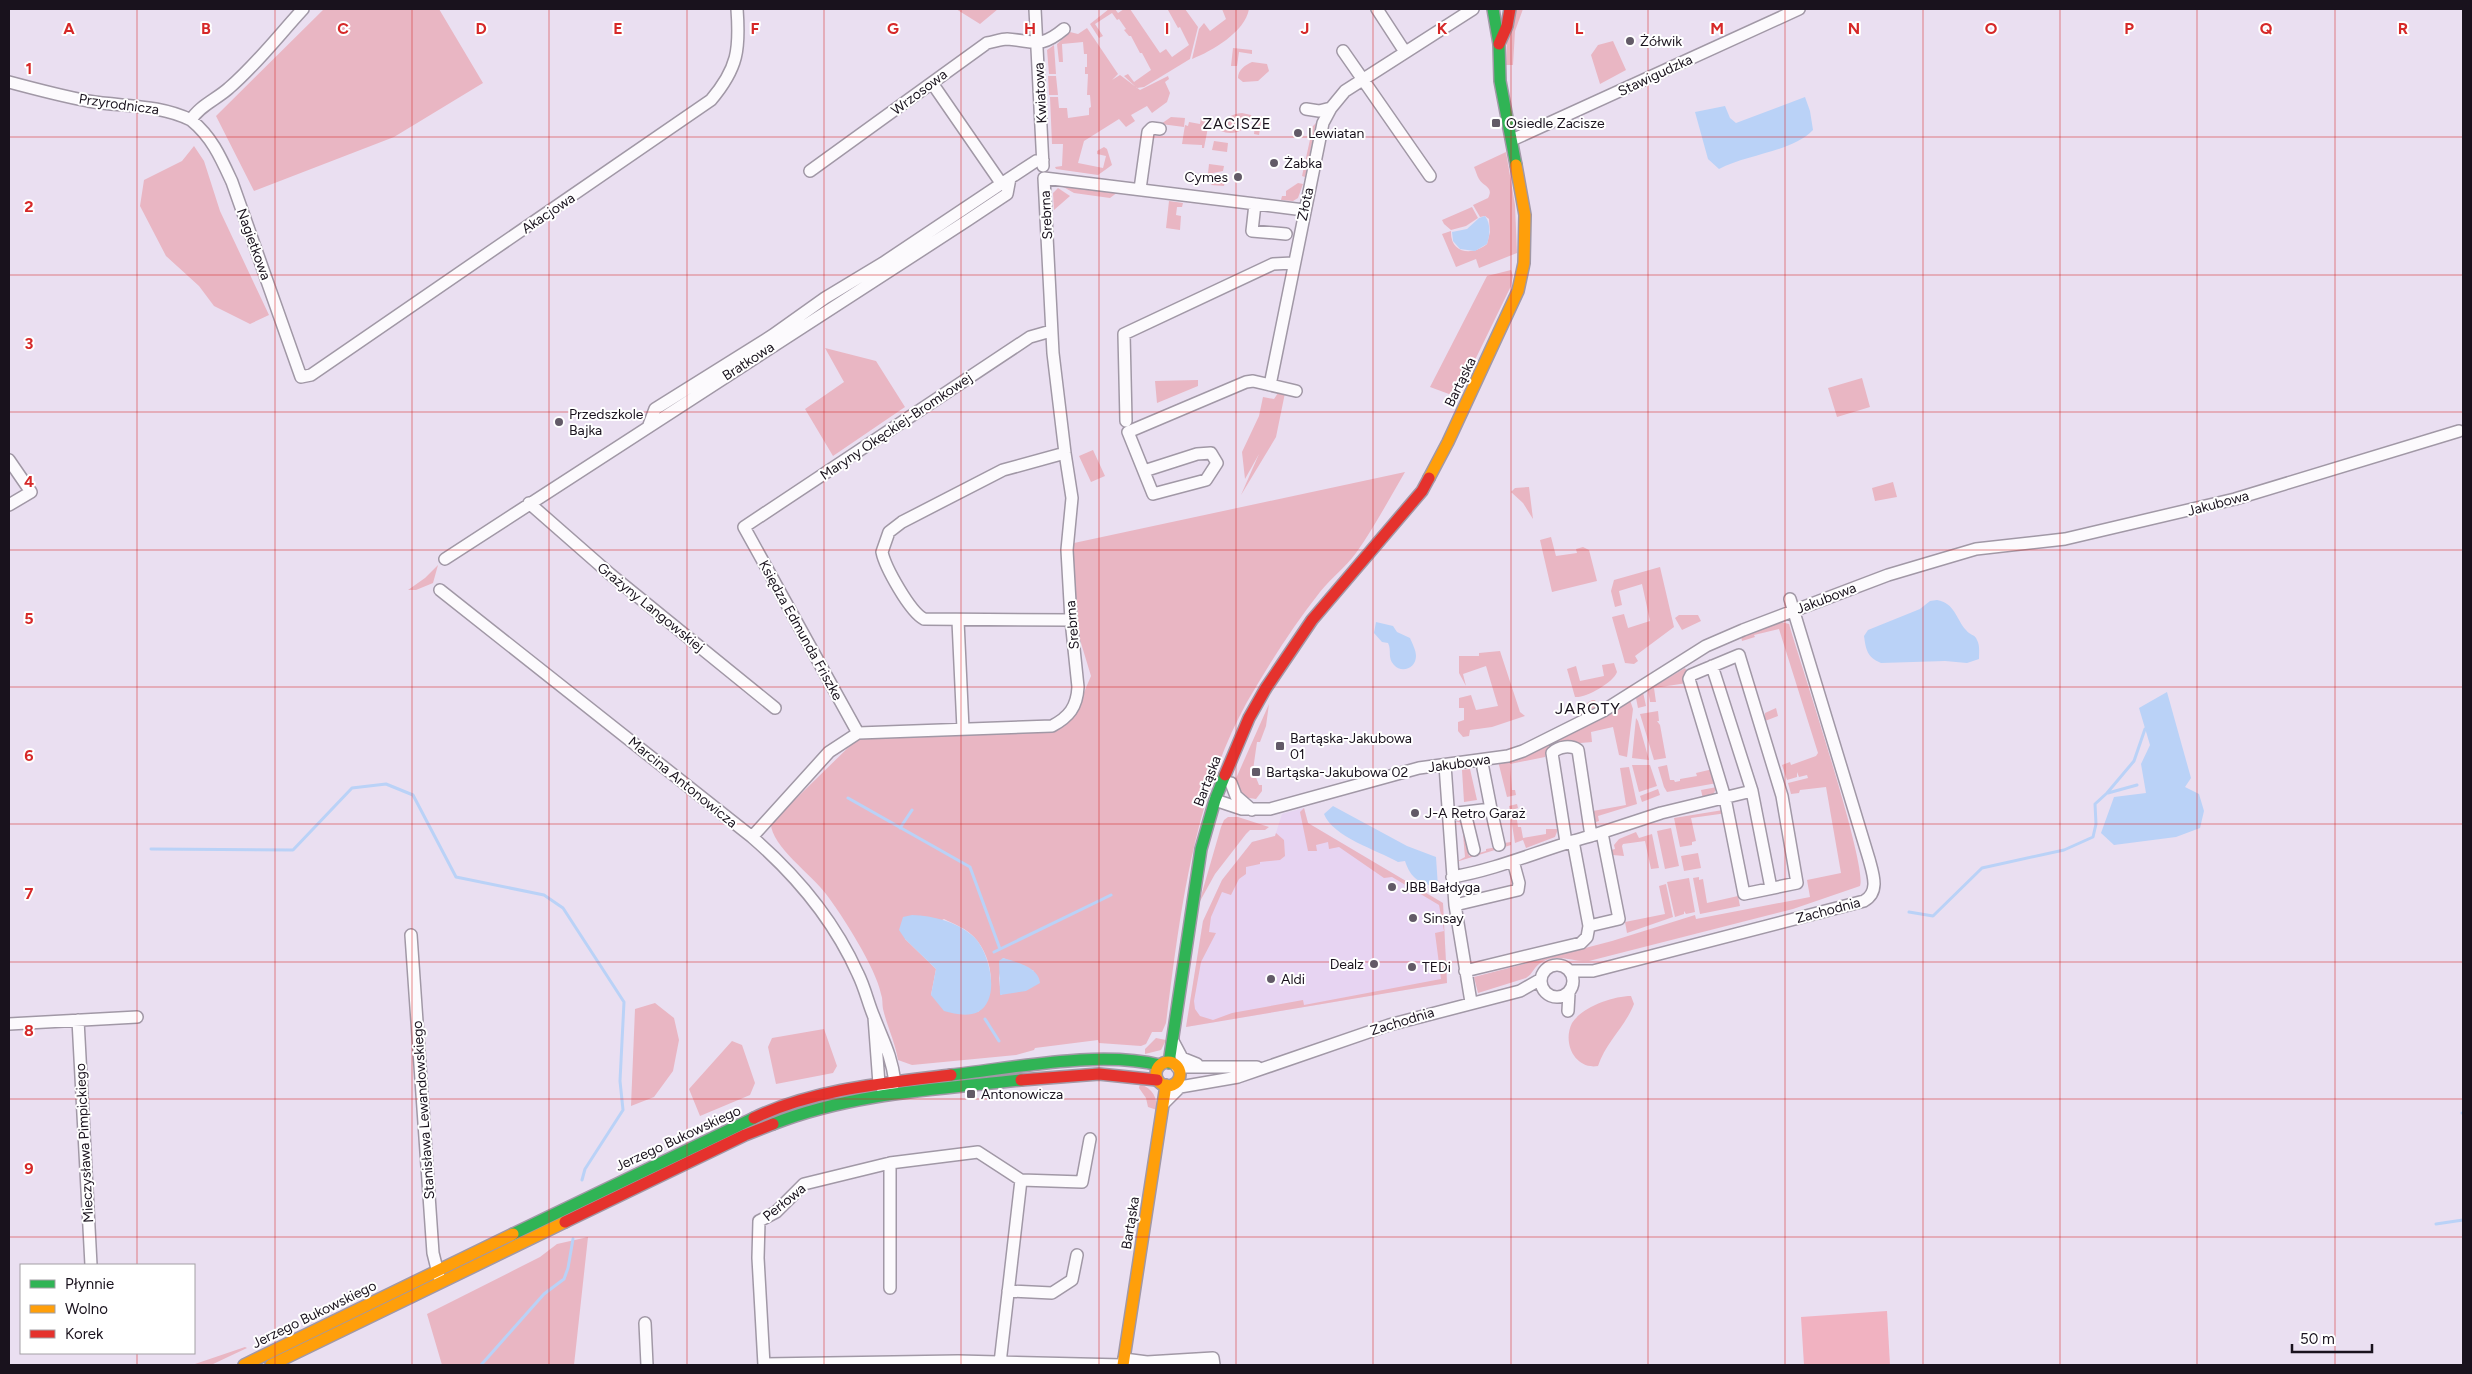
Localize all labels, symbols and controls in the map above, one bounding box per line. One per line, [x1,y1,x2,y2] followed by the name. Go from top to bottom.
[63,19,75,38] text: A
[201,19,211,38] text: B
[337,19,349,38] text: C
[475,19,487,38] text: D
[613,19,623,38] text: E
[751,19,760,38] text: F
[887,19,899,38] text: G
[1024,19,1036,38] text: H
[1165,19,1169,38] text: I
[1301,19,1309,38] text: J
[1437,19,1448,38] text: K
[1575,19,1584,38] text: L
[1710,19,1724,38] text: M
[1848,19,1860,38] text: N
[1985,19,1998,38] text: O
[2124,19,2134,38] text: P
[2260,19,2273,38] text: Q
[2398,19,2408,38] text: R
[1640,33,1682,50] place label: Żółwik
[1624,35,1636,47] marker: Żółwik
[1615,51,1695,100] street label: Stawigudzka
[26,59,32,78] text: 1
[1030,62,1051,124] street label: Kwiatowa
[888,66,951,119] street label: Wrzosowa
[78,90,160,119] street label: Przyrodnicza
[1202,115,1272,133] district label: ZACISZE
[1506,115,1605,132] place label: Osiedle Zacisze
[1490,117,1502,129] marker: Osiedle Zacisze
[1308,125,1364,142] place label: Lewiatan
[1292,127,1304,139] marker: Lewiatan
[1284,155,1322,172] place label: Żabka
[1268,157,1280,169] marker: Żabka
[1184,169,1228,186] place label: Cymes
[1232,171,1244,183] marker: Cymes
[1294,186,1317,222] street label: Złota
[518,189,578,237] street label: Akacjowa
[1037,190,1056,240] street label: Srebrna
[24,197,34,216] text: 2
[233,206,274,282] street label: Nagietkowa
[25,334,34,353] text: 3
[719,338,777,384] street label: Bratkowa
[1441,355,1480,410] street label: Bartąska
[817,369,976,484] street label: Maryny Okęckiej-Bromkowej
[569,406,644,439] place label: Przedszkole Bajka
[553,416,565,428] marker: Przedszkole Bajka
[24,472,34,491] text: 4
[2185,487,2251,520] street label: Jakubowa
[755,557,846,704] street label: Księdza Edmunda Friszke
[594,559,708,656] street label: Grażyny Langowskiej
[1794,579,1859,618] street label: Jakubowa
[1062,600,1083,650] street label: Srebrna
[24,609,34,628] text: 5
[1555,699,1621,718] district label: JAROTY
[1290,730,1412,763] place label: Bartąska-Jakubowa 01
[625,733,741,832] street label: Marcina Antonowicza
[1274,740,1286,752] marker: Bartąska-Jakubowa 01
[24,746,34,765] text: 6
[1427,751,1491,776] street label: Jakubowa
[1190,753,1225,809] street label: Bartąska
[1266,764,1408,781] place label: Bartąska-Jakubowa 02
[1250,766,1262,778] marker: Bartąska-Jakubowa 02
[1425,805,1526,822] place label: J-A Retro Garaż
[1409,807,1421,819] marker: J-A Retro Garaż
[1402,879,1480,896] place label: JBB Bałdyga
[1386,881,1398,893] marker: JBB Bałdyga
[25,884,34,903] text: 7
[1794,894,1862,927] street label: Zachodnia
[1423,910,1464,927] place label: Sinsay
[1407,912,1419,924] marker: Sinsay
[1330,956,1364,973] place label: Dealz
[1368,958,1380,970] marker: Dealz
[1422,959,1451,976] place label: TEDi
[1406,961,1418,973] marker: TEDi
[1281,971,1305,988] place label: Aldi
[1265,973,1277,985] marker: Aldi
[1368,1004,1436,1039] street label: Zachodnia
[409,1020,438,1200] street label: Stanisława Lewandowskiego
[24,1021,34,1040] text: 8
[72,1063,97,1223] street label: Mieczysława Pimpickiego
[981,1086,1063,1103] place label: Antonowicza
[965,1088,977,1100] marker: Antonowicza
[613,1102,744,1175] street label: Jerzego Bukowskiego
[24,1159,34,1178] text: 9
[759,1180,809,1225] street label: Perłowa
[1118,1196,1143,1251] street label: Bartąska
[20,1264,195,1354] legend
[65,1275,114,1293] text: Płynnie
[249,1277,379,1352] street label: Jerzego Bukowskiego
[65,1300,108,1318] text: Wolno
[2292,1322,2372,1354] scale bar
[65,1325,104,1343] text: Korek
[2300,1330,2335,1348] text: 50 m

